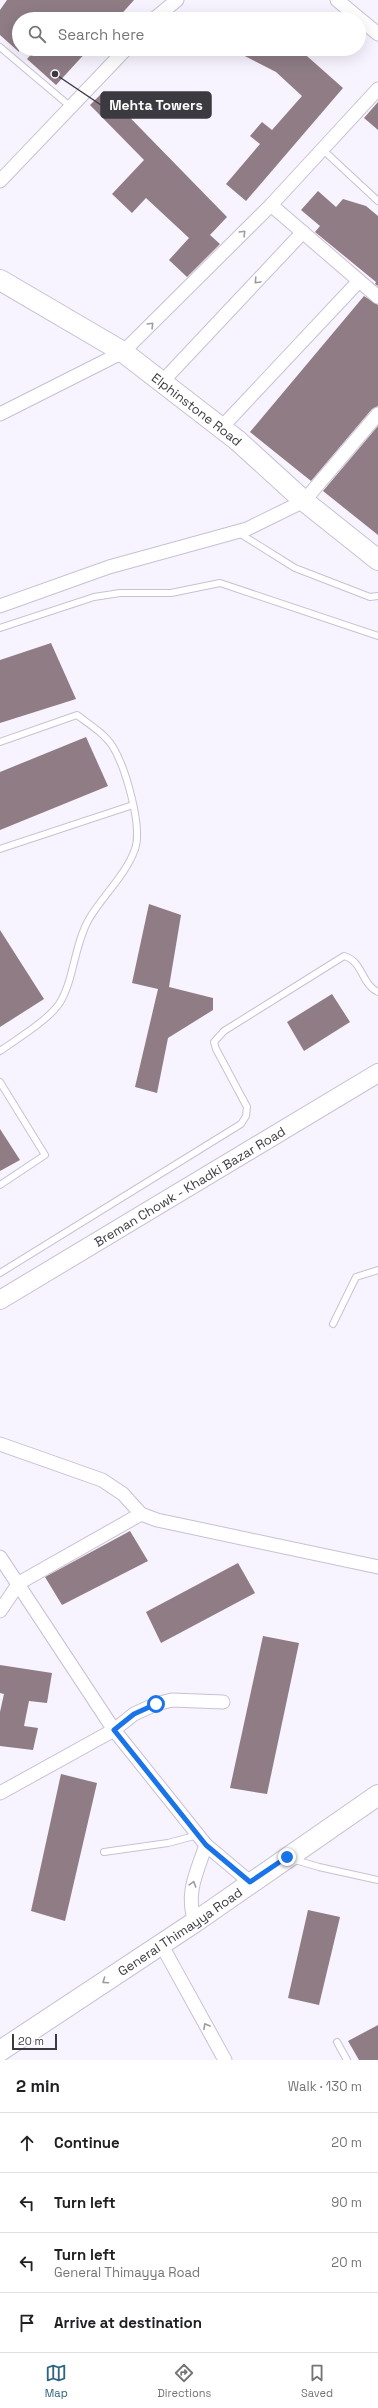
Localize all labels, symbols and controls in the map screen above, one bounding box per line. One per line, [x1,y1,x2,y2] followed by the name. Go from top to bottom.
[12,12,366,56] search box
[26,23,48,45] icon: search
[58,25,144,44] text: Search here
[101,92,211,118] callout: Mehta Towers
[109,96,203,114] text: Mehta Towers
[238,230,246,238] one-way arrow
[254,276,262,284] one-way arrow
[146,322,154,330] one-way arrow
[148,369,246,449] street label: Elphinstone Road
[91,1122,288,1250] street label: Breman Chowk - Khadki Bazar Road
[147,1695,165,1713] route start
[278,1848,296,1866] route end
[188,1881,197,1888] one-way arrow
[114,1883,245,1979] street label: General Thimayya Road
[103,1976,110,1983] one-way arrow
[203,2023,210,2030] one-way arrow
[12,2032,57,2051] scale bar
[18,2034,44,2048] text: 20 m
[16,2075,60,2097] text: 2 min
[288,2078,362,2095] text: Walk · 130 m
[16,2132,38,2154] icon: ahead
[54,2133,120,2152] text: Continue
[331,2134,362,2151] text: 20 m
[16,2192,38,2214] icon: left
[54,2193,116,2212] text: Turn left
[331,2194,362,2211] text: 90 m
[54,2245,116,2264] text: Turn left
[16,2252,38,2274] icon: left
[331,2254,362,2271] text: 20 m
[54,2264,200,2281] text: General Thimayya Road
[16,2312,38,2334] icon: arrive
[54,2313,202,2332] text: Arrive at destination
[45,2362,68,2400] tab: Map
[157,2362,211,2400] tab: Directions
[301,2362,333,2400] tab: Saved

